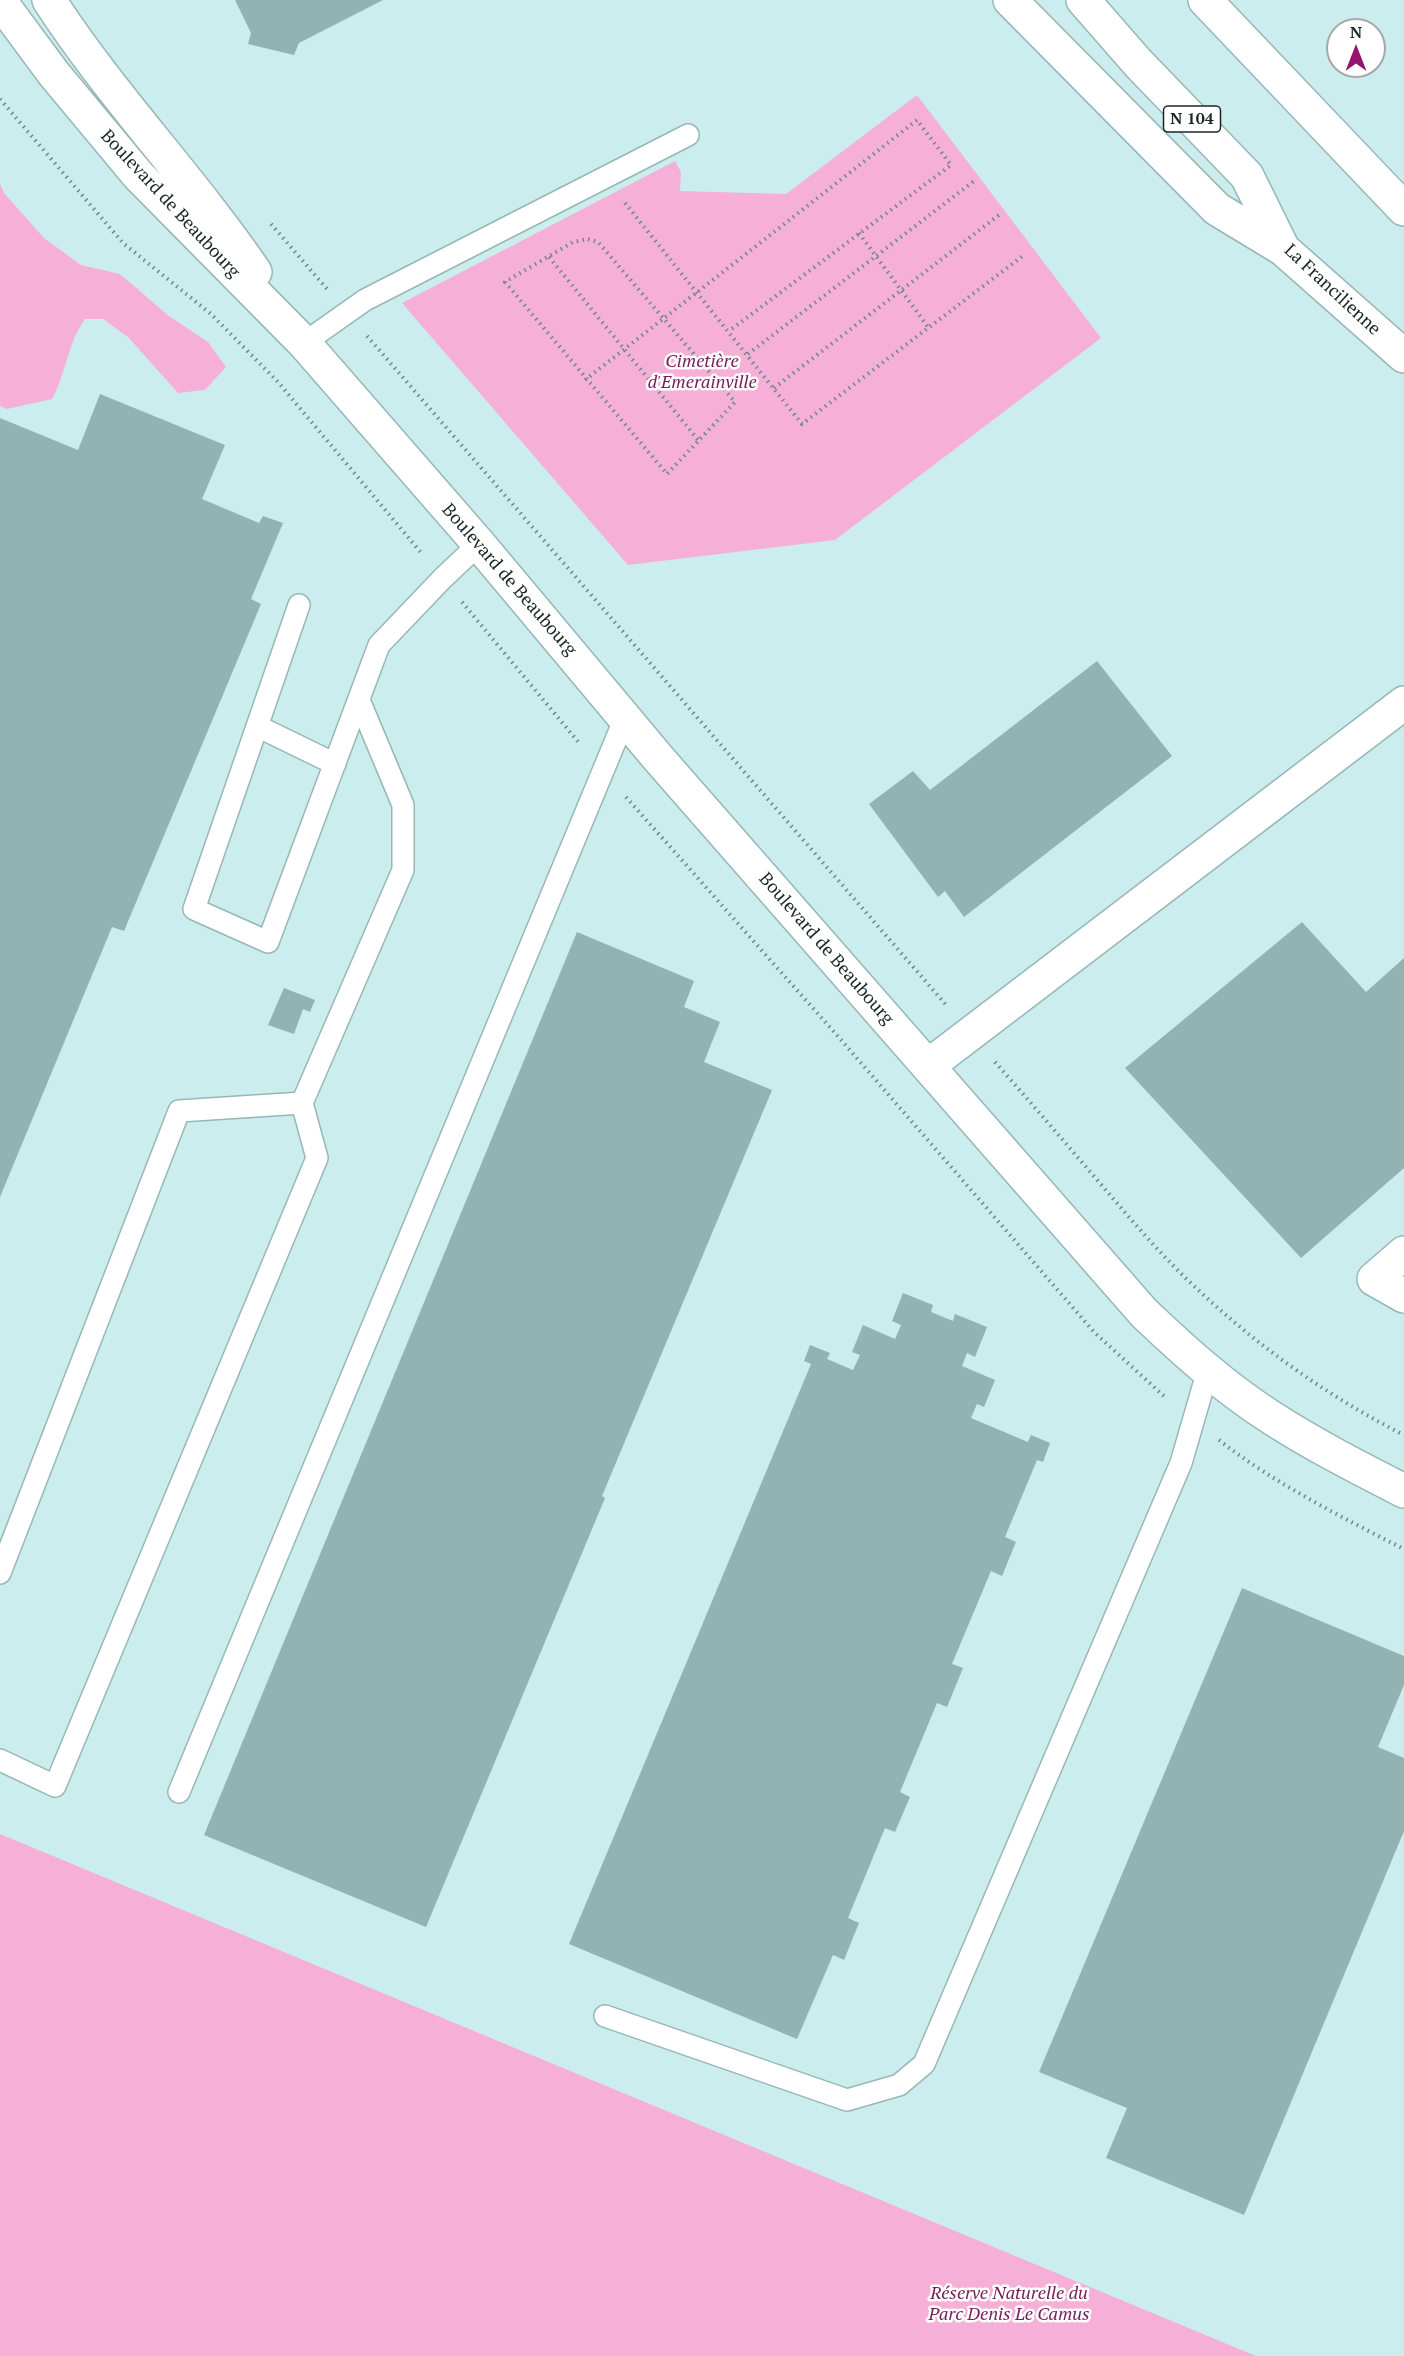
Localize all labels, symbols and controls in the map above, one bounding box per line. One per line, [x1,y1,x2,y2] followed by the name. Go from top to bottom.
[1326,18,1386,78] north arrow
[1350,21,1362,43] text: N
[1164,106,1220,132] road number: N 104
[96,126,244,282] street label: Boulevard de Beaubourg
[1279,240,1385,340] street label: La Francilienne
[647,351,757,394] park label: Cimetière d'Emerainville
[437,500,581,660] street label: Boulevard de Beaubourg
[754,869,898,1029] street label: Boulevard de Beaubourg
[928,2283,1090,2326] park label: Réserve Naturelle du Parc Denis Le Camus

